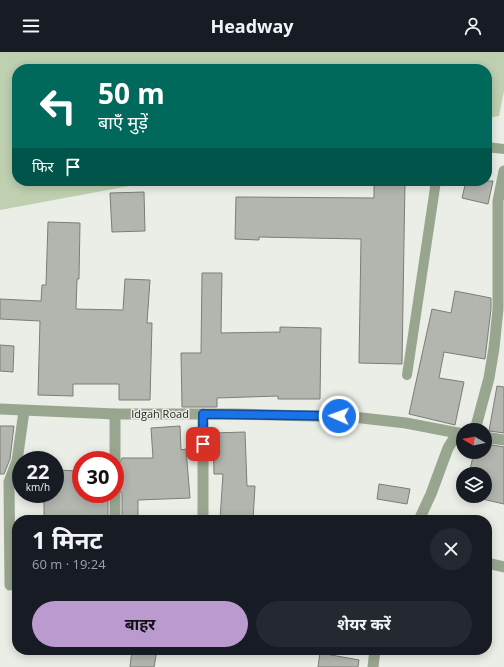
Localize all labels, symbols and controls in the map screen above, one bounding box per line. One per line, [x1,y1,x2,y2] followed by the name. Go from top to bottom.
[210,14,294,38] text: Headway
[20,15,42,37] icon: menu
[462,15,484,37] icon: person
[98,74,165,112] text: 50 m
[32,80,84,132] icon: left
[98,110,148,134] text: बाएँ मुड़ें
[32,156,54,176] text: फिर
[62,156,84,178] icon: arrive
[318,395,360,437] position arrow
[131,406,189,421] street label: Idgah Road
[456,423,492,459] north arrow
[456,423,492,503] map controls
[186,427,220,461] pin
[192,433,214,455] icon: arrive
[72,451,124,503] speed limit sign: 30
[27,458,49,485] text: 22
[456,467,492,503] button: layers
[26,480,50,494] text: km/h
[32,523,102,556] text: 1 मिनट
[430,528,472,570] button: close
[32,555,106,573] text: 60 m · 19:24
[32,601,248,647] button: बाहर
[256,601,472,647] button: शेयर करें

